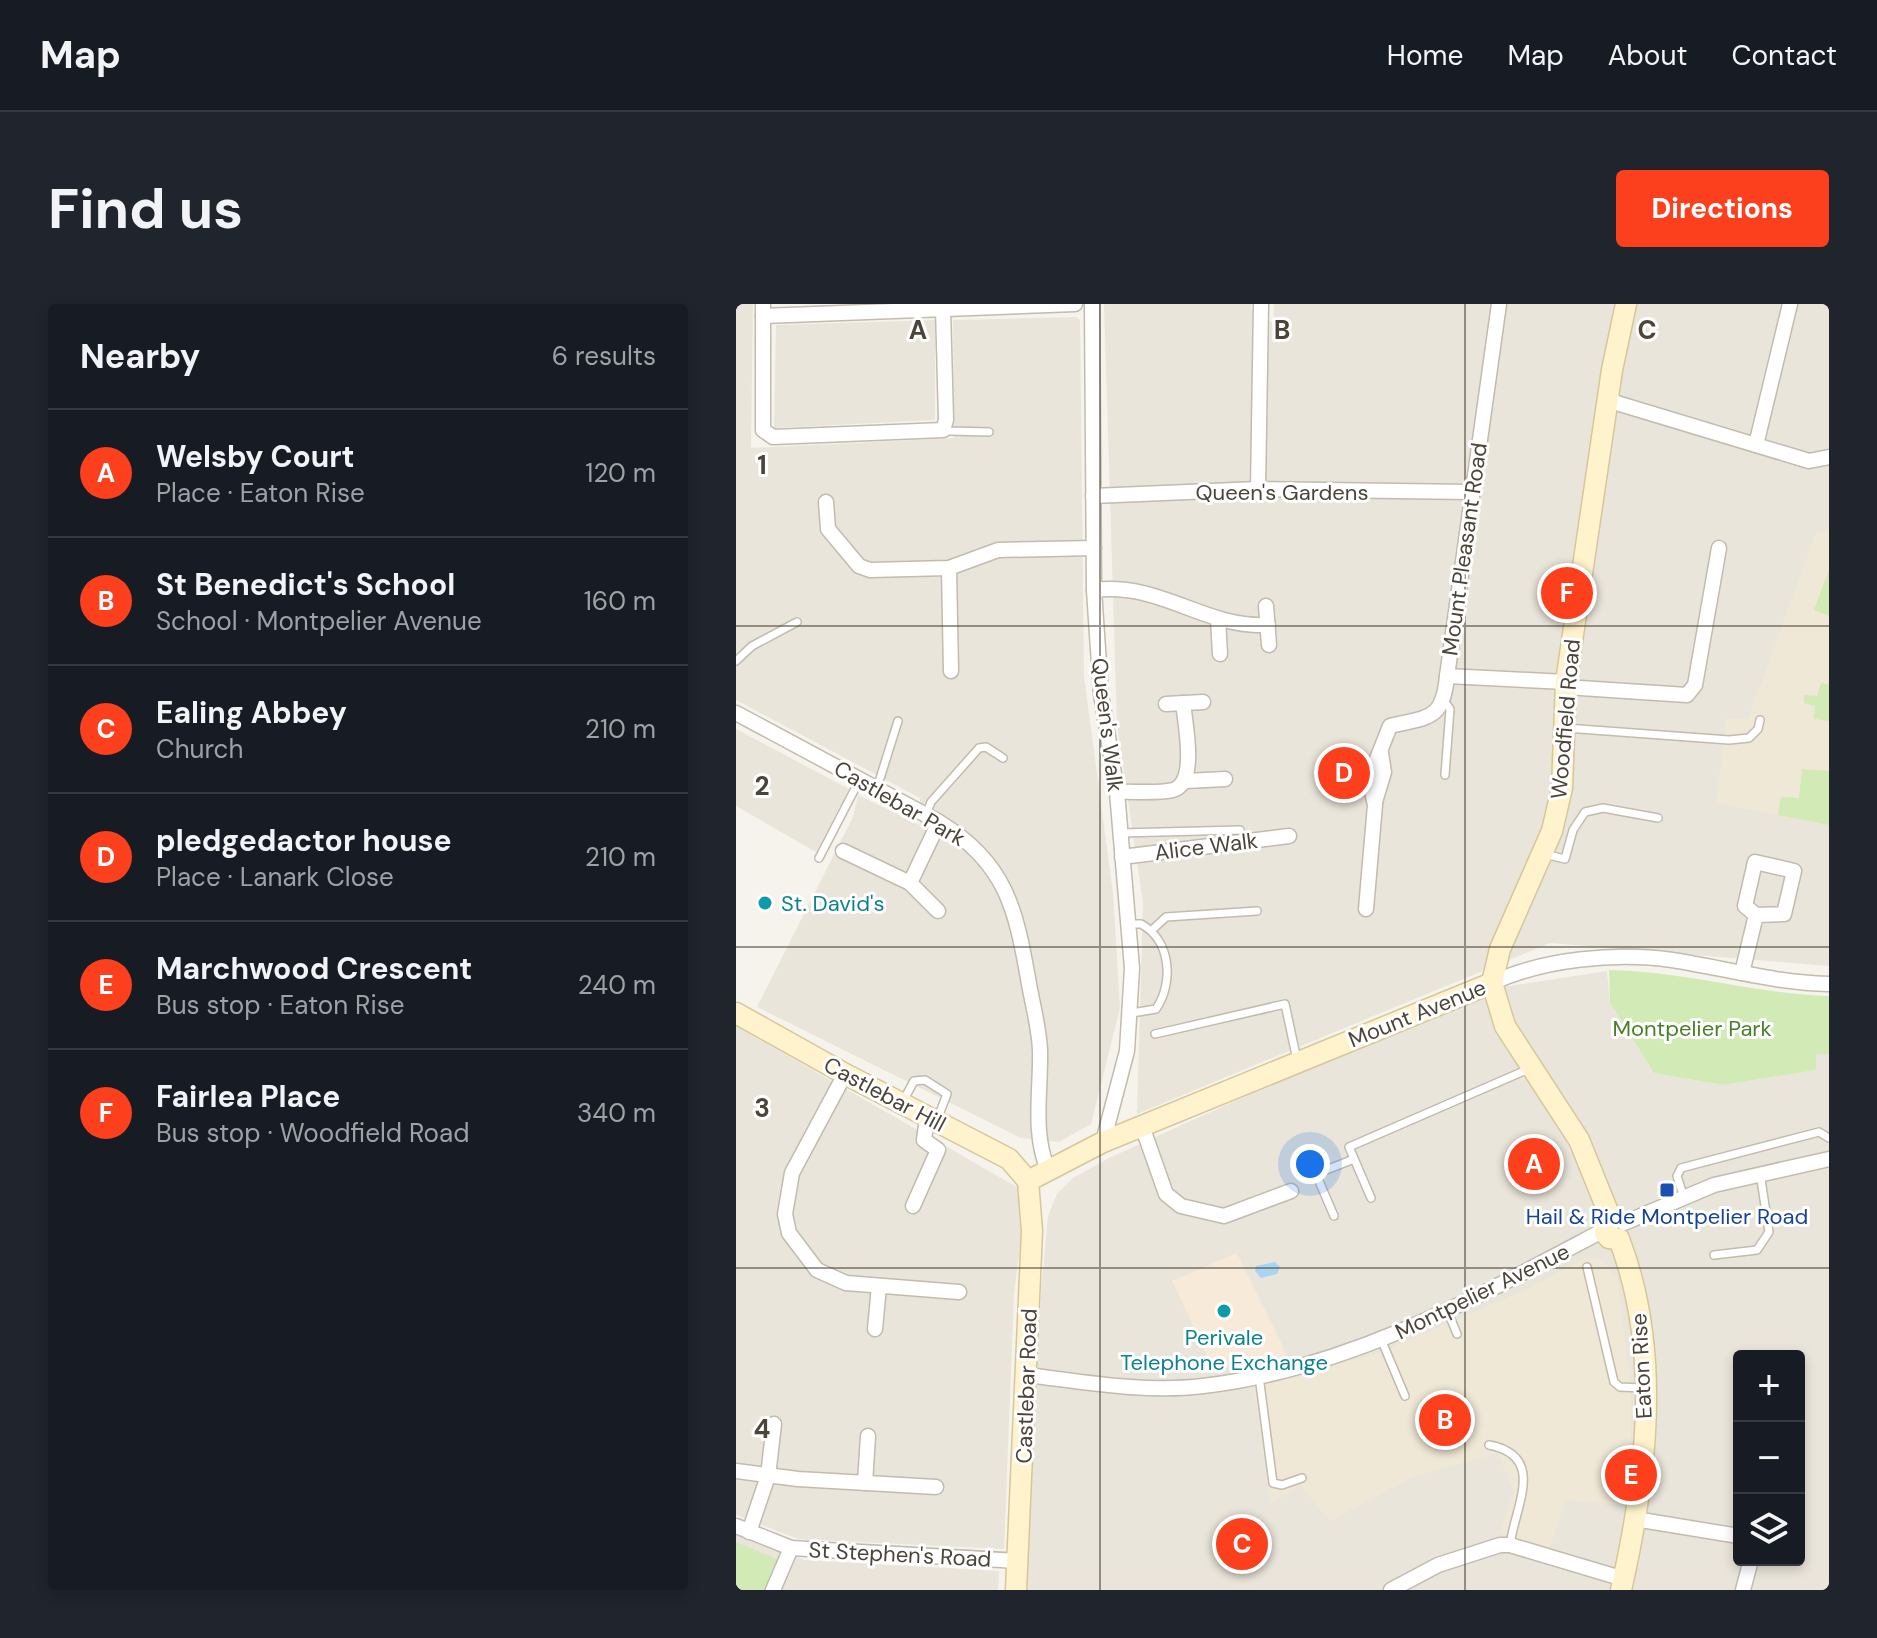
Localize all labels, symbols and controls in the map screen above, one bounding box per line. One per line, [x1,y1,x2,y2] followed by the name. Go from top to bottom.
[40,30,121,80] text: Map
[1387,37,1463,74] text: Home
[1507,37,1564,74] text: Map
[1608,37,1687,74] text: About
[1731,37,1837,74] text: Contact
[1616,170,1829,247] button: Directions
[48,172,243,245] text: Find us
[909,313,927,347] text: A
[1274,313,1290,347] text: B
[1637,313,1657,347] text: C
[80,334,200,379] text: Nearby
[552,339,656,373] text: 6 results
[156,437,355,476] text: Welsby Court
[1435,441,1494,657] street label: Mount Pleasant Road
[757,448,767,482] text: 1
[97,456,115,490] text: A
[585,456,656,490] text: 120 m
[156,476,365,510] text: Place · Eaton Rise
[1196,478,1368,507] street label: Queen's Gardens
[1541,563,1593,623] pin: F
[156,565,455,604] text: St Benedict's School
[98,584,114,618] text: B
[584,584,656,618] text: 160 m
[156,604,482,638] text: School · Montpelier Avenue
[1544,638,1587,800] street label: Woodfield Road
[1085,656,1130,794] street label: Queen's Walk
[156,693,347,732] text: Ealing Abbey
[96,712,116,746] text: C
[585,712,656,746] text: 210 m
[156,732,243,766] text: Church
[1318,743,1370,803] pin: D
[829,754,971,853] street label: Castlebar Park
[754,769,770,803] text: 2
[156,821,452,860] text: pledgedactor house
[1153,826,1259,867] street label: Alice Walk
[97,840,115,874] text: D
[585,840,656,874] text: 210 m
[156,860,394,894] text: Place · Lanark Close
[781,889,885,918] place label: St. David's
[756,894,774,912] marker: St. David's
[156,949,472,988] text: Marchwood Crescent
[98,968,114,1002] text: E
[578,968,656,1002] text: 240 m
[1344,973,1490,1054] street label: Mount Avenue
[156,988,405,1022] text: Bus stop · Eaton Rise
[1612,1014,1772,1043] park label: Montpelier Park
[819,1050,951,1139] street label: Castlebar Hill
[156,1077,340,1116] text: Fairlea Place
[754,1091,770,1125] text: 3
[99,1096,113,1130] text: F
[577,1096,656,1130] text: 340 m
[156,1116,469,1150] text: Bus stop · Woodfield Road
[1508,1134,1560,1194] pin: A
[1290,1144,1330,1184] your location
[1658,1181,1676,1199] marker: Hail & Ride Montpelier Road
[1526,1202,1808,1231] place label: Hail & Ride Montpelier Road
[1390,1237,1574,1346] street label: Montpelier Avenue
[1215,1302,1233,1320] marker: Perivale Telephone Exchange
[1009,1308,1044,1464] street label: Castlebar Road
[1624,1312,1659,1420] street label: Eaton Rise
[1120,1323,1328,1377] place label: Perivale Telephone Exchange
[1733,1350,1805,1566] map controls
[1733,1350,1805,1422] button: +
[1419,1390,1471,1450] pin: B
[754,1412,770,1446] text: 4
[1733,1422,1805,1494] button: −
[1605,1445,1657,1505] pin: E
[1733,1494,1805,1566] button: layers
[1216,1514,1268,1574] pin: C
[808,1535,992,1574] street label: St Stephen's Road

